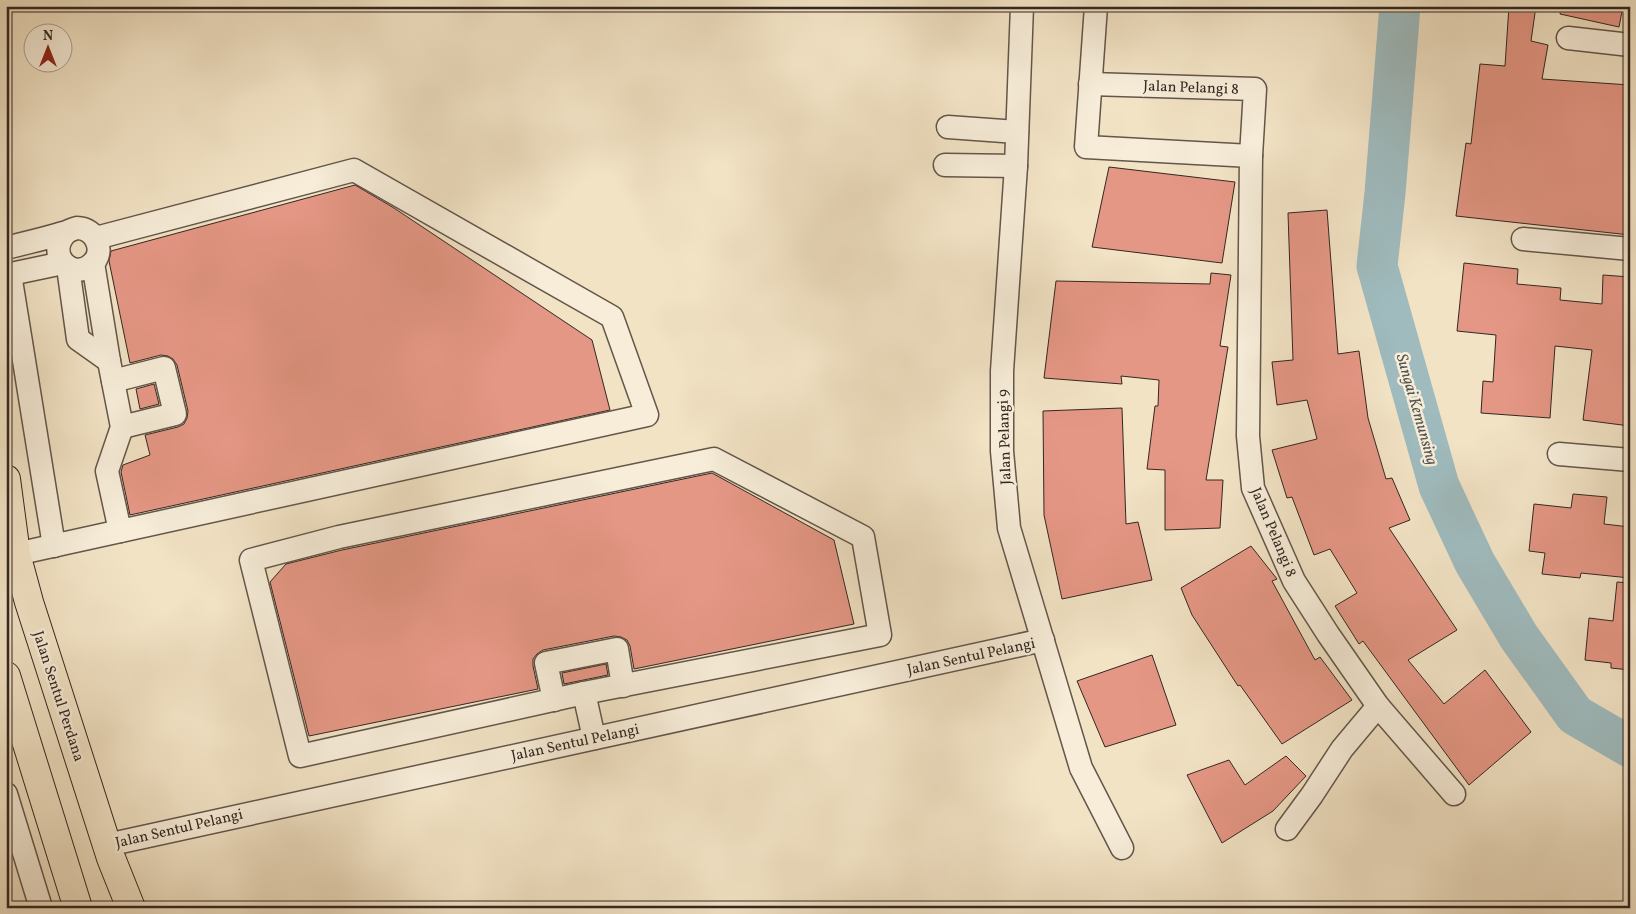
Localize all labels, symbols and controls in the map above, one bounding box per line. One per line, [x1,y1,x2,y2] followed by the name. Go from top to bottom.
[22,22,72,72] north arrow
[43,27,53,46] text: N
[1143,76,1239,101] street label: Jalan Pelangi 8
[1390,351,1442,468] water label: Sungai Kemunsing
[993,389,1018,485] street label: Jalan Pelangi 9
[1244,485,1301,581] street label: Jalan Pelangi 8
[27,629,89,764] street label: Jalan Sentul Perdana
[905,634,1037,681] street label: Jalan Sentul Pelangi
[509,720,641,767] street label: Jalan Sentul Pelangi
[113,805,245,854] street label: Jalan Sentul Pelangi

